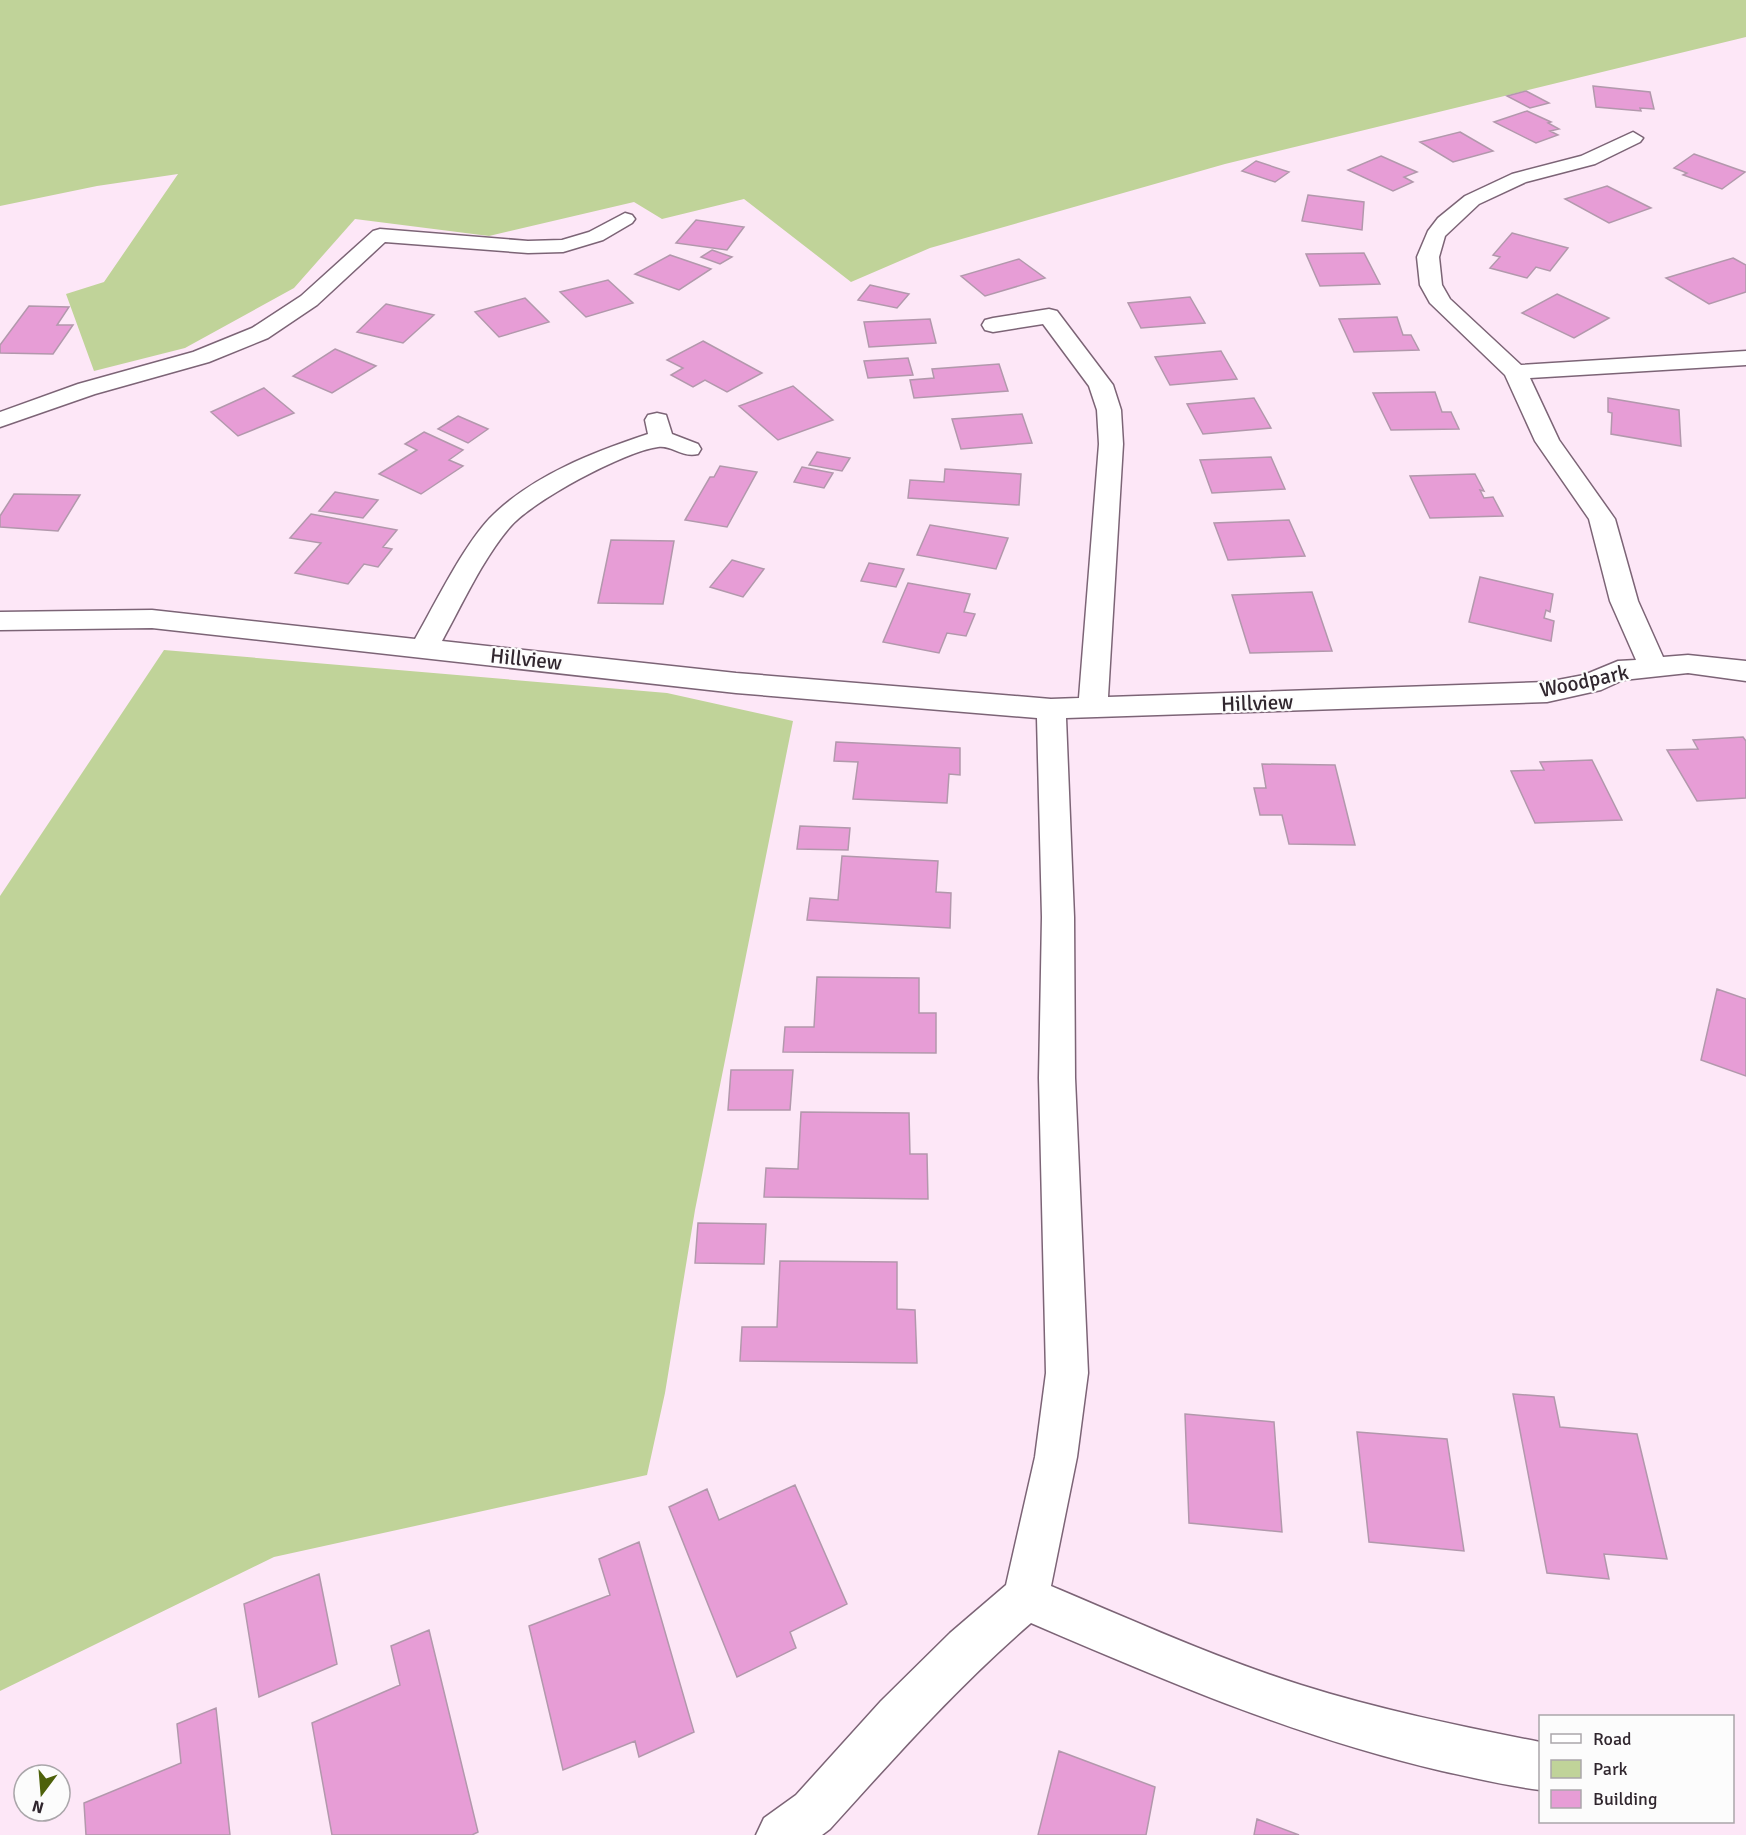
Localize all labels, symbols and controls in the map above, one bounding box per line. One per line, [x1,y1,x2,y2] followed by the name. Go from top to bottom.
[489,642,563,676] street label: Hillview
[1537,659,1631,703] street label: Woodpark
[1220,689,1294,717] street label: Hillview
[1539,1715,1734,1823] legend
[1593,1728,1632,1750] text: Road
[1593,1758,1628,1780] text: Park
[12,1763,72,1823] north arrow
[1593,1788,1657,1810] text: Building
[30,1795,46,1818] text: N

